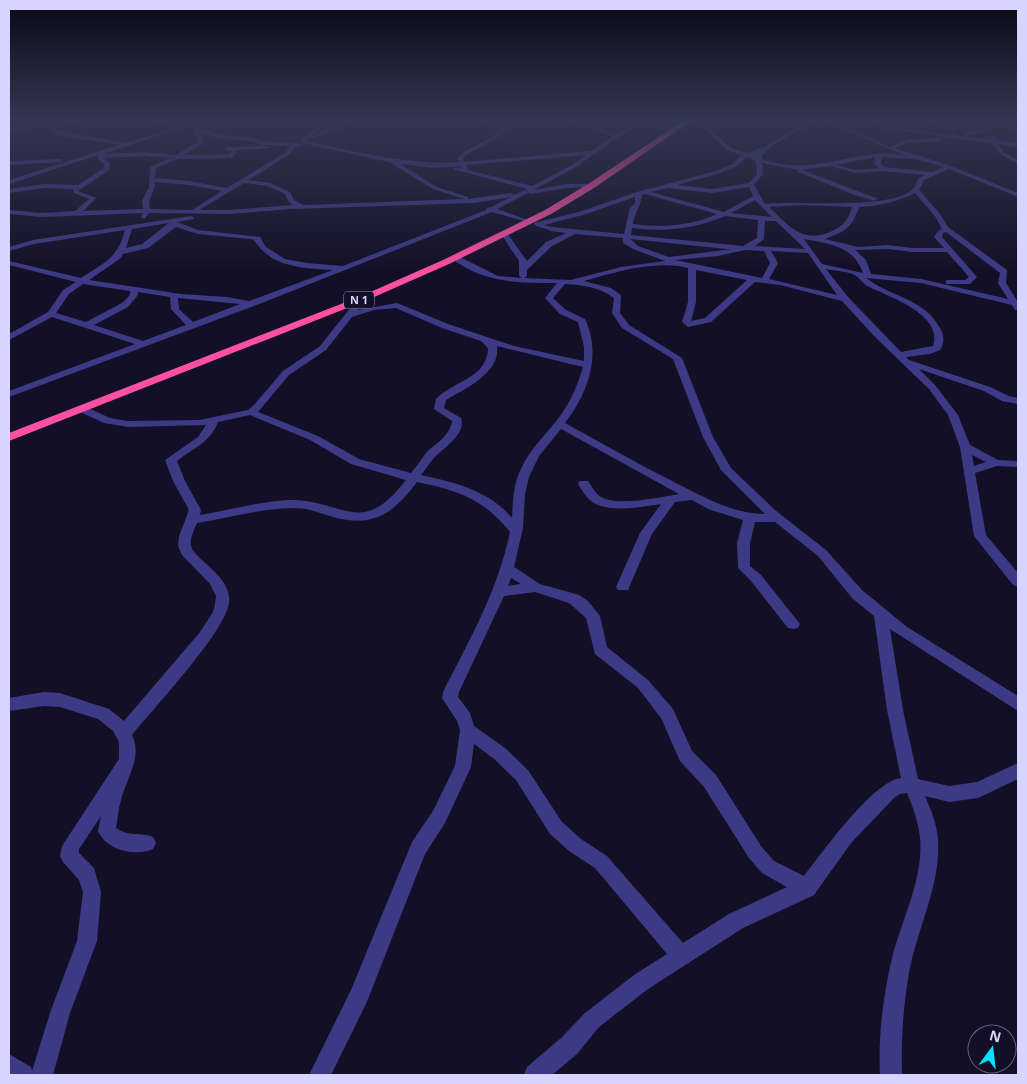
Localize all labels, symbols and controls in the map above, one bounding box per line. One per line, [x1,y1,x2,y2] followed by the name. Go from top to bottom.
[344,292,374,308] road number: N 1
[967,1024,1017,1074] north arrow
[988,1025,1003,1047] text: N

